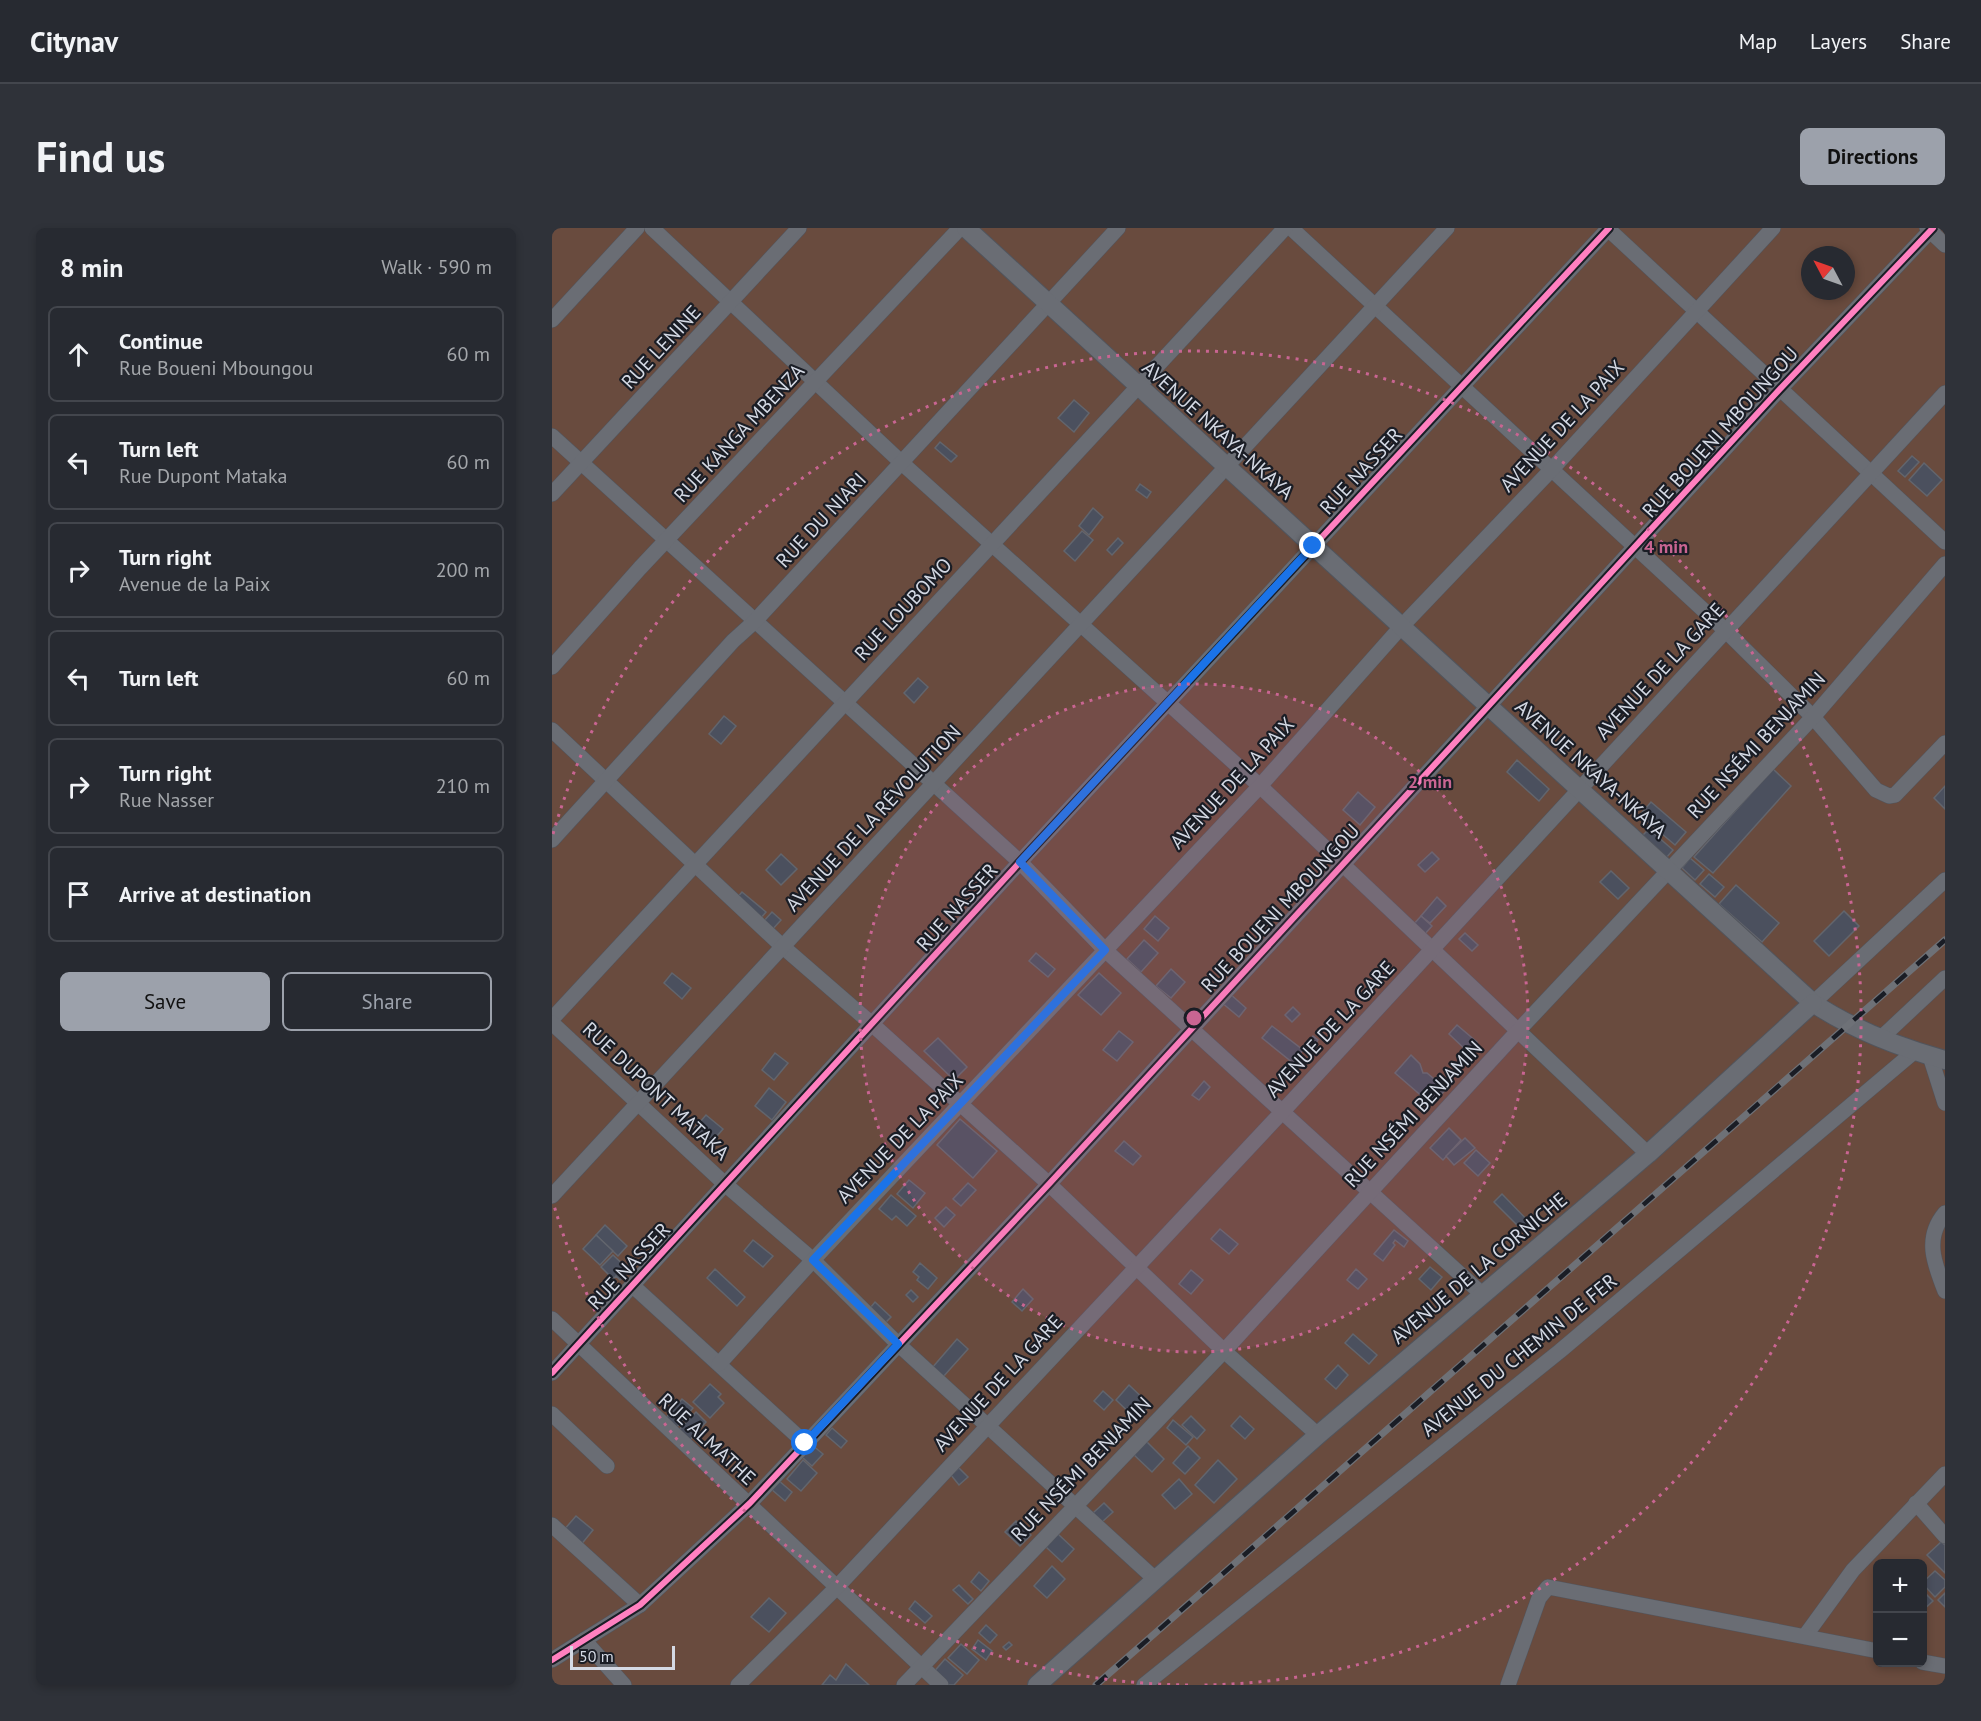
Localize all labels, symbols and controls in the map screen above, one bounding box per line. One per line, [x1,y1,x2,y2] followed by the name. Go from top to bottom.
[30,23,118,60] text: Citynav
[1739,28,1777,55] text: Map
[1810,28,1867,55] text: Layers
[1900,28,1951,55] text: Share
[1800,128,1945,185] button: Directions
[36,129,165,184] text: Find us
[1801,246,1855,300] north arrow
[60,251,123,284] text: 8 min
[381,254,492,280] text: Walk · 590 m
[616,300,706,394] street label: RUE LENINE
[119,327,203,355] text: Continue
[62,338,95,371] icon: ahead
[447,341,490,367] text: 60 m
[1636,341,1804,523] street label: RUE BOUENI MBOUNGOU
[119,355,313,381] text: Rue Boueni Mboungou
[1137,355,1300,505] street label: AVENUE NKAYA-NKAYA
[1494,355,1630,497] street label: AVENUE DE LA PAIX
[668,358,810,508] street label: RUE KANGA MBENZA
[1314,422,1408,520] street label: RUE NASSER
[119,435,199,463] text: Turn left
[62,446,95,479] icon: left
[447,449,490,475] text: 60 m
[119,463,287,489] text: Rue Dupont Mataka
[770,467,872,573] street label: RUE DU NIARI
[1299,532,1325,558] route end
[1644,535,1688,558] text: 4 min
[119,543,211,571] text: Turn right
[849,552,957,666] street label: RUE LOUBOMO
[62,554,95,587] icon: right
[436,557,490,583] text: 200 m
[119,571,270,597] text: Avenue de la Paix
[1590,597,1730,745] street label: AVENUE DE LA GARE
[62,662,95,695] icon: left
[119,664,199,692] text: Turn left
[447,665,490,691] text: 60 m
[1681,666,1831,824] street label: RUE NSÉMI BENJAMIN
[1510,694,1673,844] street label: AVENUE NKAYA-NKAYA
[1164,712,1300,854] street label: AVENUE DE LA PAIX
[780,719,966,917] street label: AVENUE DE LA RÉVOLUTION
[119,759,211,787] text: Turn right
[62,770,95,803] icon: right
[1408,770,1452,793] text: 2 min
[436,773,490,799] text: 210 m
[119,787,214,813] text: Rue Nasser
[1195,818,1365,998] street label: RUE BOUENI MBOUNGOU
[911,857,1004,957] street label: RUE NASSER
[62,878,95,911] icon: arrive
[119,880,311,908] text: Arrive at destination
[1260,955,1400,1103] street label: AVENUE DE LA GARE
[60,972,270,1031] button: Save
[282,972,492,1031] button: Share
[1184,1008,1204,1028] centre of rings
[577,1016,735,1166] street label: RUE DUPONT MATAKA
[1338,1035,1488,1193] street label: RUE NSÉMI BENJAMIN
[831,1067,969,1209] street label: AVENUE DE LA PAIX
[1385,1186,1573,1350] street label: AVENUE DE LA CORNICHE
[582,1217,676,1315] street label: RUE NASSER
[1416,1268,1622,1442] street label: AVENUE DU CHEMIN DE FER
[928,1309,1068,1457] street label: AVENUE DE LA GARE
[653,1387,761,1491] street label: RUE ALMATHE
[1005,1391,1157,1547] street label: RUE NSÉMI BENJAMIN
[791,1429,817,1455] route start
[1873,1559,1927,1667] map controls
[1873,1559,1927,1613] button: +
[1873,1613,1927,1667] button: −
[570,1643,675,1670] scale bar
[579,1646,614,1666] text: 50 m

